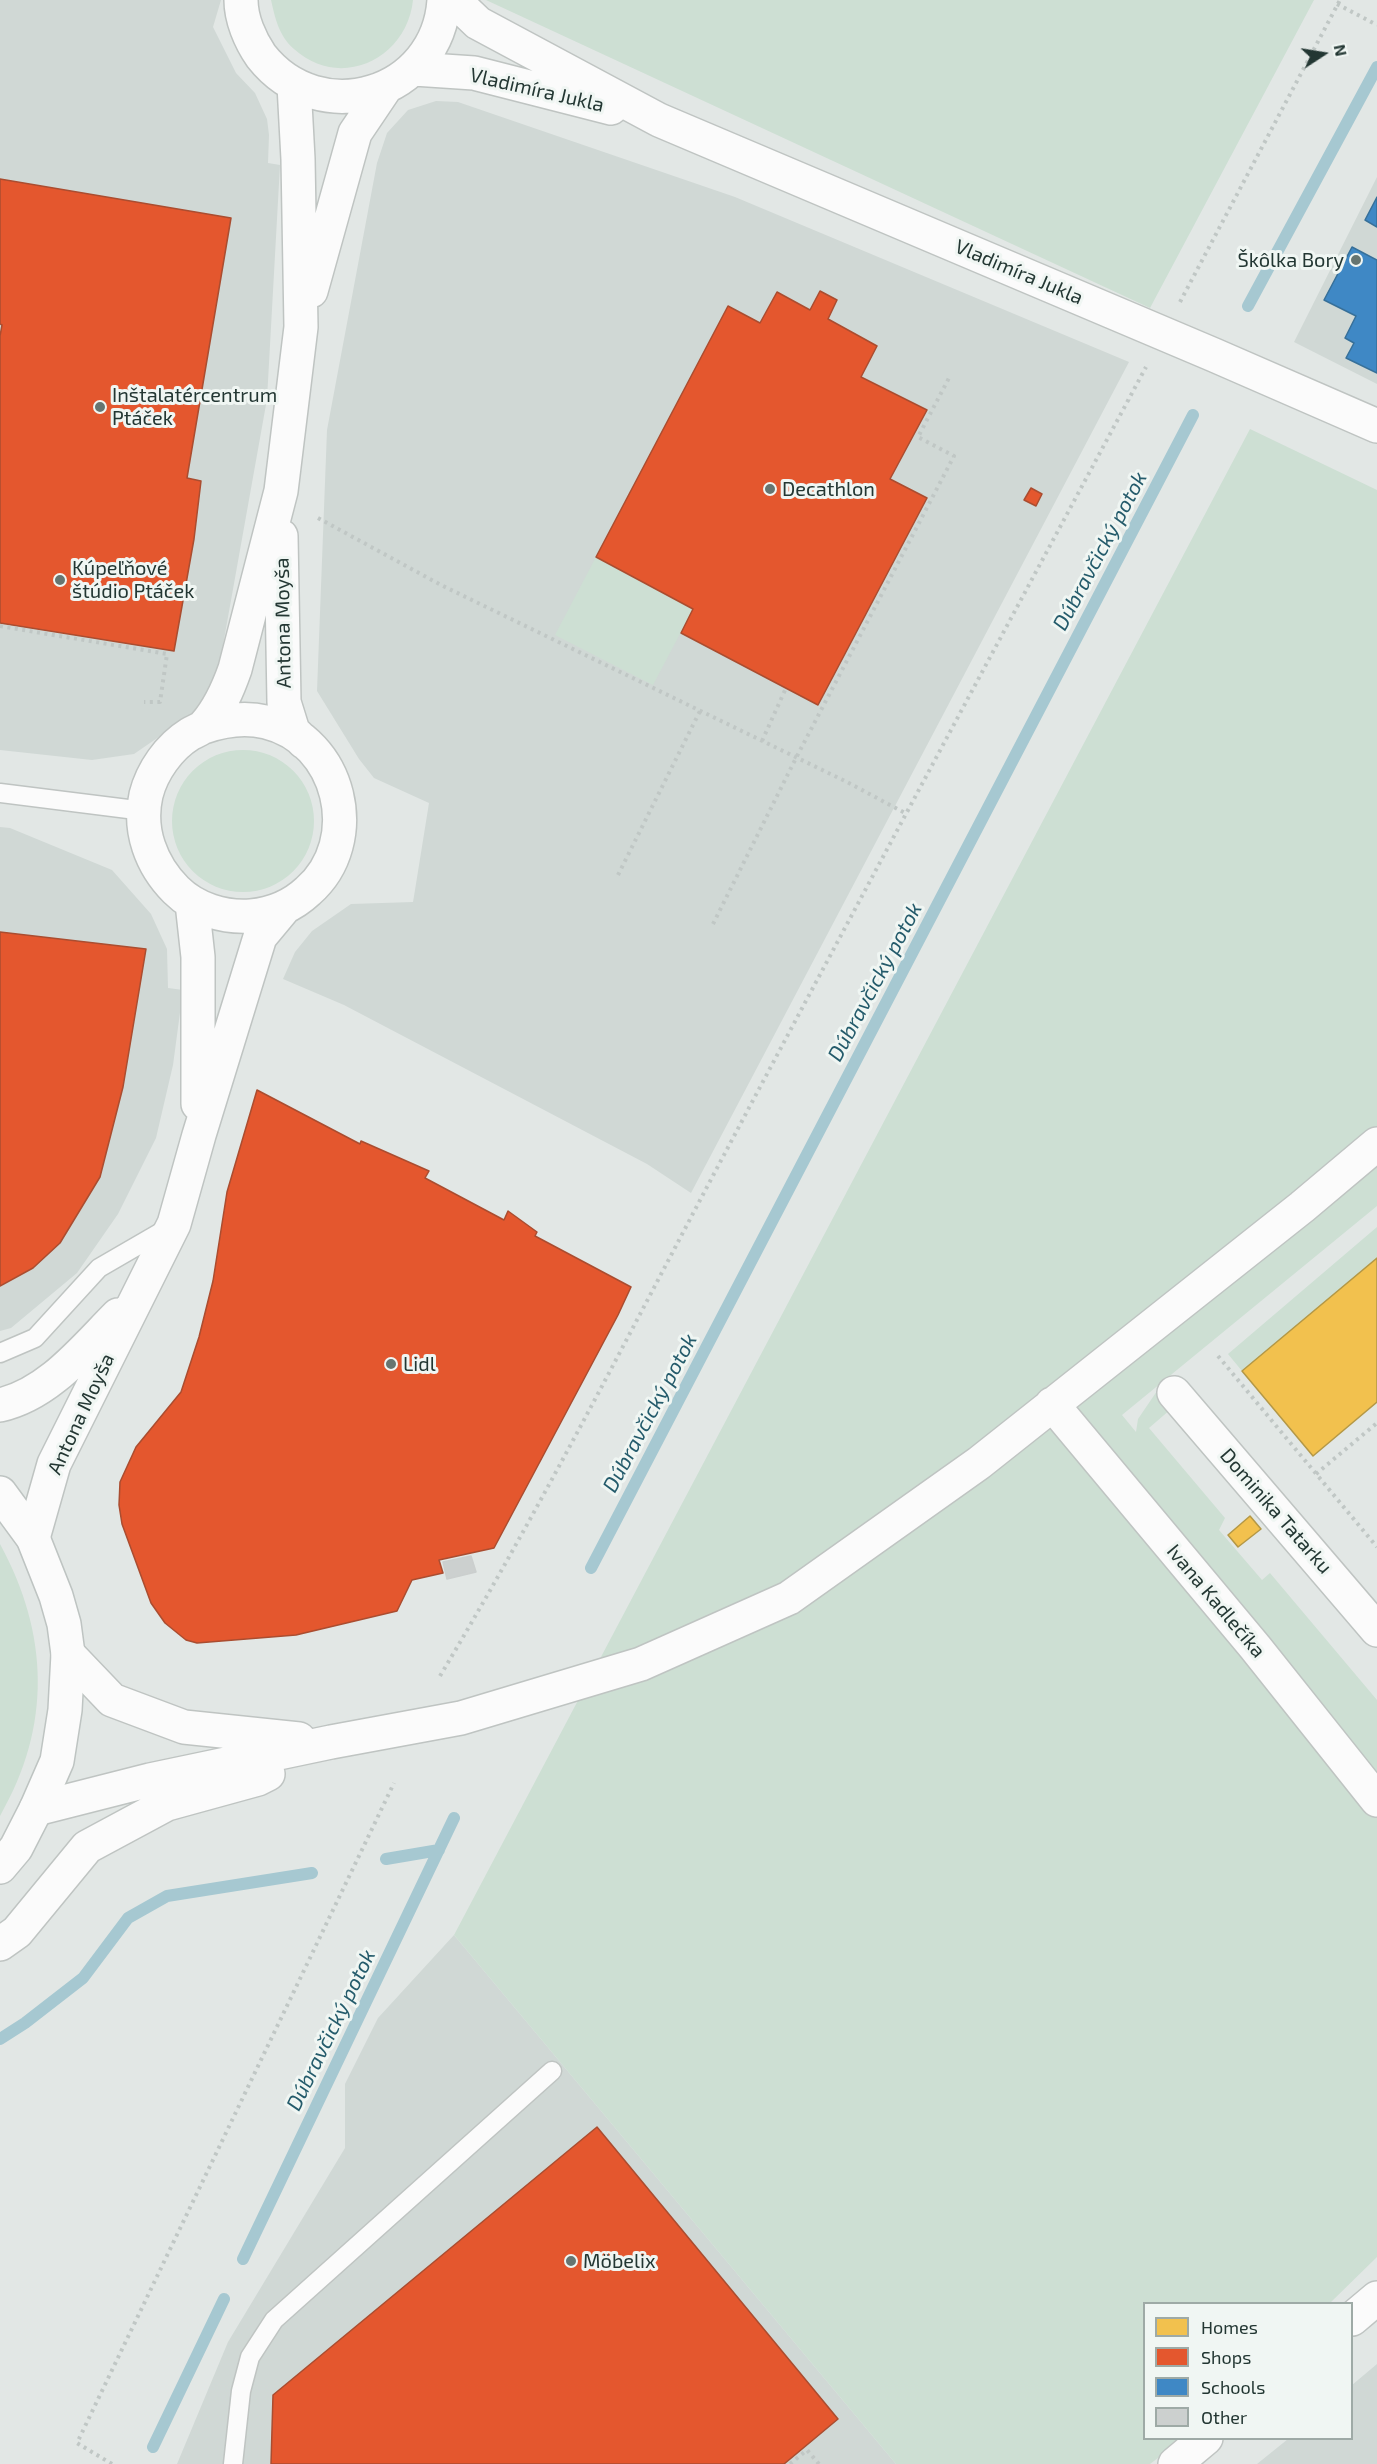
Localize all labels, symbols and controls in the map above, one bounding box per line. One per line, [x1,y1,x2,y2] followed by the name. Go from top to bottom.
[1293,24,1353,84] north arrow
[1331,43,1352,58] text: N
[468,63,606,117] street label: Vladimíra Jukla
[951,234,1087,310] street label: Vladimíra Jukla
[1238,248,1344,272] place label: Škôlka Bory
[1349,253,1363,267] marker: Škôlka Bory
[112,383,277,430] place label: Inštalatércentrum Ptáček
[93,400,107,414] marker: Inštalatércentrum Ptáček
[1048,467,1152,635] water label: Dúbravčický potok
[782,477,875,501] place label: Decathlon
[763,482,777,496] marker: Decathlon
[72,556,194,603] place label: Kúpeľňové štúdio Ptáček
[270,558,296,688] street label: Antona Moyša
[53,573,67,587] marker: Kúpeľňové štúdio Ptáček
[823,898,927,1066] water label: Dúbravčický potok
[598,1329,702,1497] water label: Dúbravčický potok
[43,1350,119,1478] street label: Antona Moyša
[403,1352,436,1376] place label: Lidl
[384,1357,398,1371] marker: Lidl
[1215,1443,1337,1579] street label: Dominika Tatarku
[1162,1539,1270,1663] street label: Ivana Kadlečíka
[281,1945,381,2115] water label: Dúbravčický potok
[583,2249,655,2273] place label: Möbelix
[564,2254,578,2268] marker: Möbelix
[1143,2302,1353,2440] legend
[1201,2316,1258,2338] text: Homes
[1201,2346,1251,2368] text: Shops
[1201,2376,1265,2398] text: Schools
[1201,2406,1247,2428] text: Other

